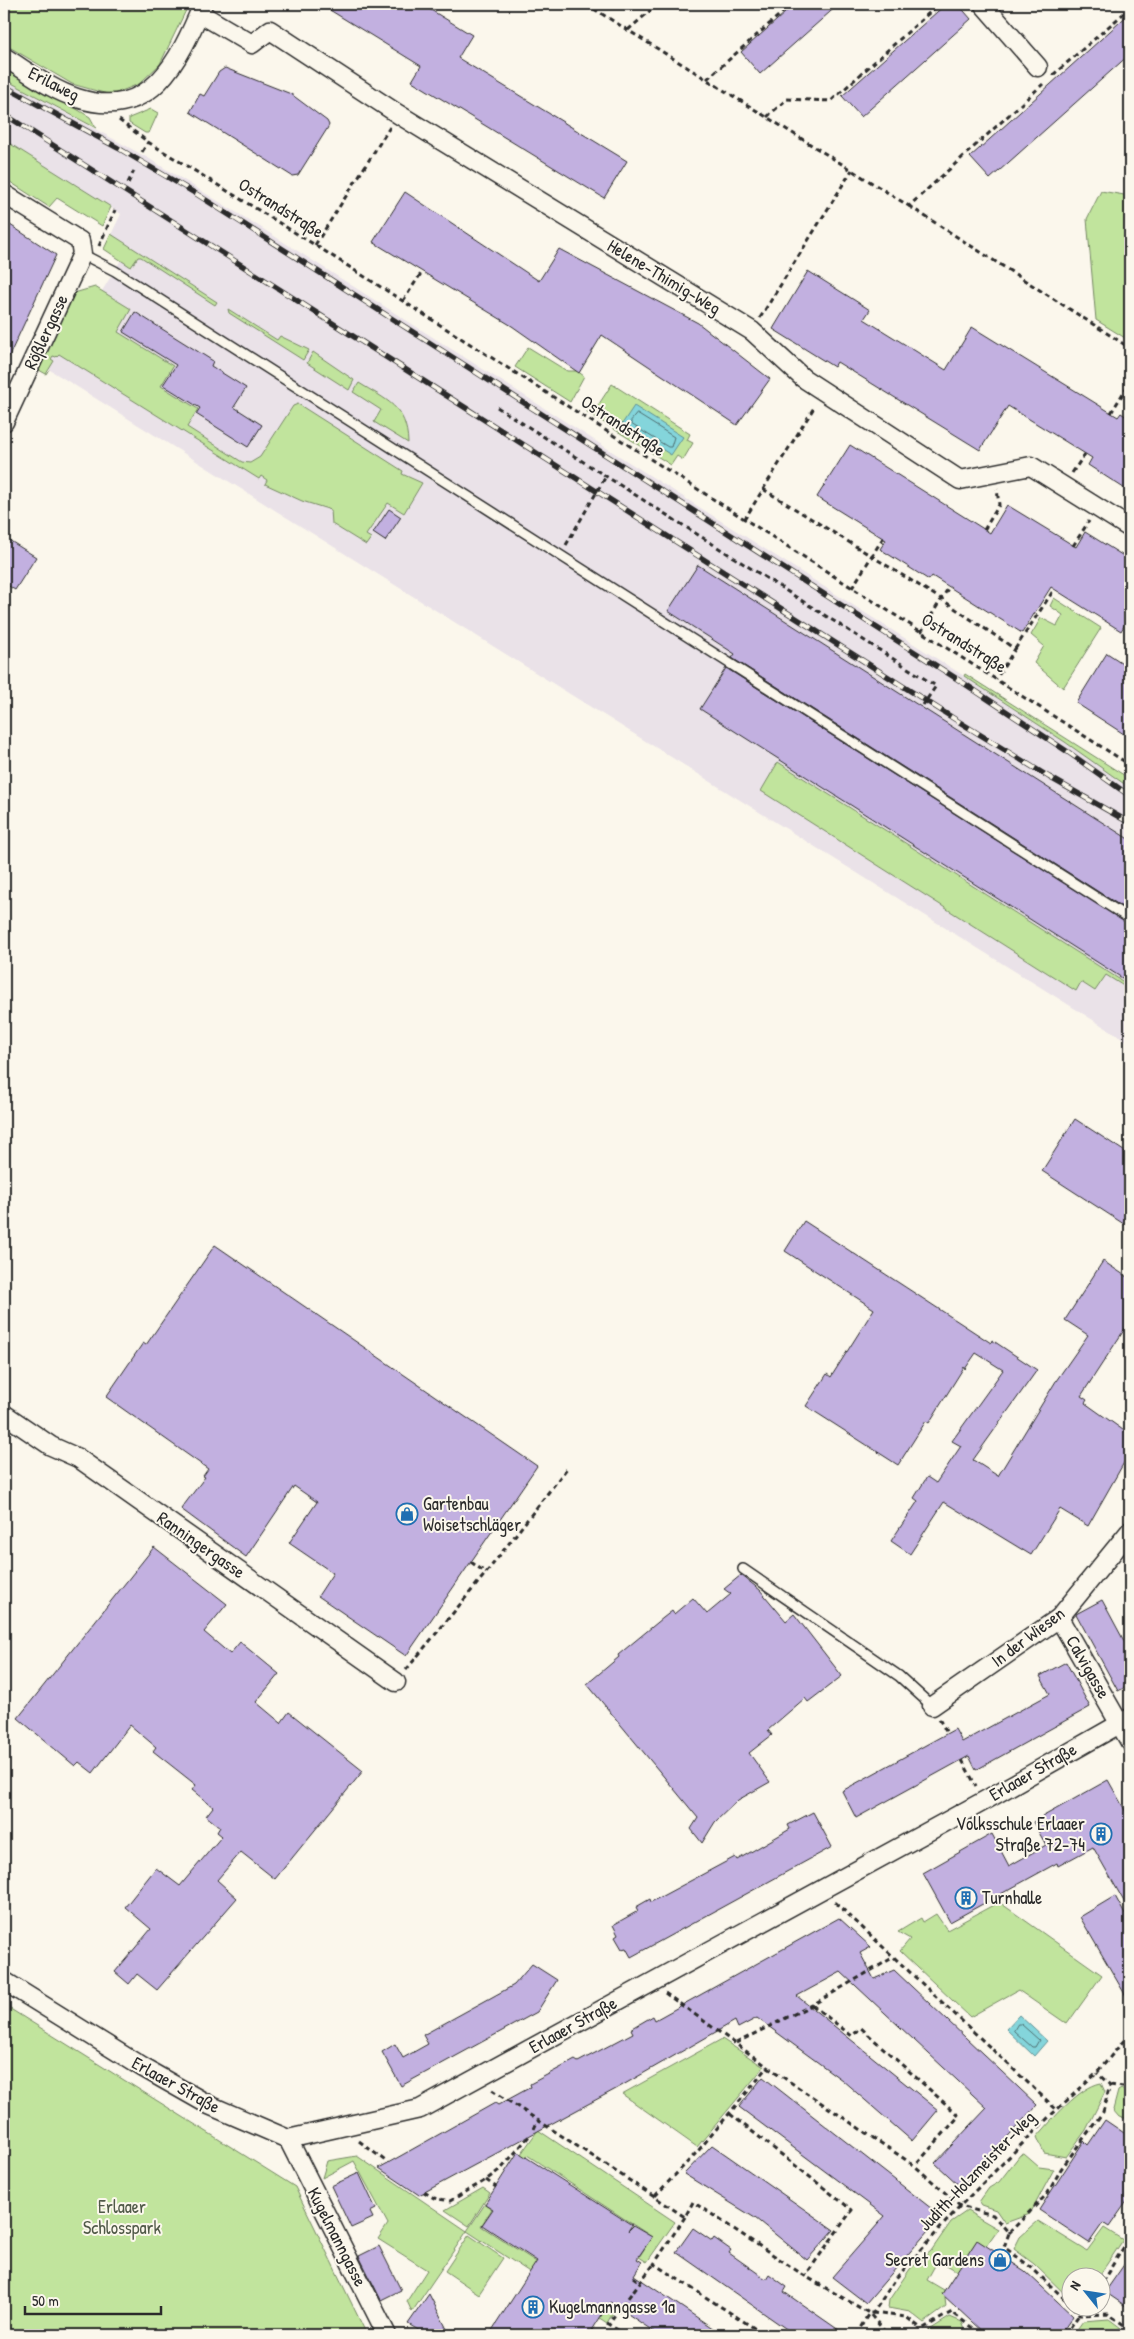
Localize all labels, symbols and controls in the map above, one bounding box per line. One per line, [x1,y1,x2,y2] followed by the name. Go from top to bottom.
[24,60,84,107] street label: Erilaweg
[234,172,329,244] street label: Ostrandstraße
[603,233,726,320] street label: Helene-Thimig-Weg
[17,290,74,373] street label: Rößlergasse
[576,389,670,462] street label: Ostrandstraße
[917,607,1012,679] street label: Ostrandstraße
[423,1491,521,1537] place label: Gartenbau Woisetschläger
[395,1502,419,1526] shop icon: Gartenbau Woisetschläger
[152,1505,250,1584] street label: Ranningergasse
[986,1601,1070,1673] street label: In der Wiesen
[1060,1631,1117,1703] street label: Calvigasse
[984,1736,1081,1807] street label: Erlaaer Straße
[956,1811,1085,1857] place label: Volksschule Erlaaer Straße 72-74
[1089,1822,1113,1846] building icon: Volksschule Erlaaer Straße 72-74
[982,1885,1042,1910] place label: Turnhalle
[954,1886,978,1910] building icon: Turnhalle
[524,1990,621,2059] street label: Erlaaer Straße
[128,2050,225,2119] street label: Erlaaer Straße
[913,2105,1041,2236] street label: Judith-Holzmeister-Weg
[302,2183,373,2291] street label: Kugelmanngasse
[83,2194,161,2240] park label: Erlaaer Schlosspark
[885,2247,984,2272] place label: Secret Gardens
[988,2248,1012,2272] shop icon: Secret Gardens
[1062,2266,1112,2316] north arrow
[1064,2277,1085,2293] text: N
[25,2284,161,2316] scale bar
[32,2290,59,2311] text: 50 m
[549,2294,675,2319] place label: Kugelmanngasse 1a
[521,2295,545,2319] building icon: Kugelmanngasse 1a

